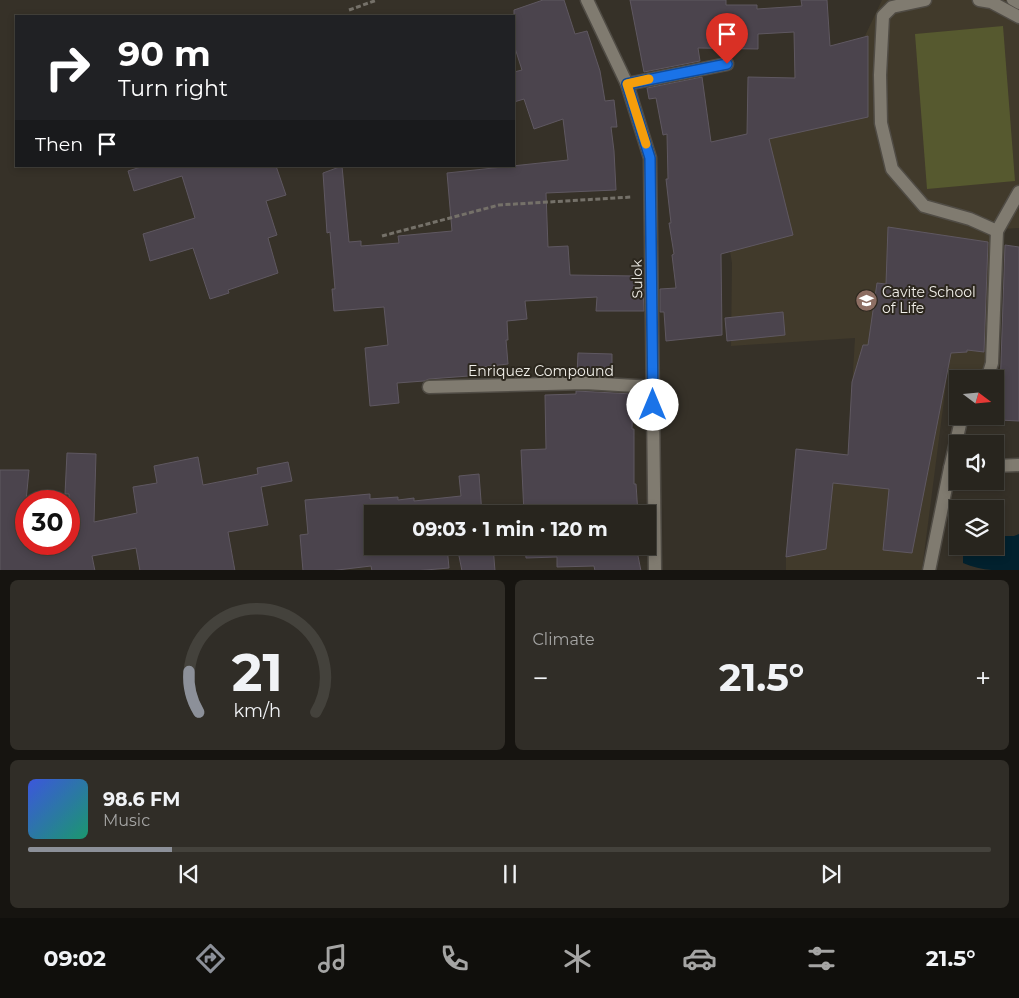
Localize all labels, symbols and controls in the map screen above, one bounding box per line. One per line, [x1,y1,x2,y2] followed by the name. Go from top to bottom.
[706,13,748,64] pin
[713,20,741,48] icon: arrive
[118,32,211,75] text: 90 m
[35,35,100,100] icon: right
[118,75,228,102] text: Turn right
[93,130,121,158] icon: arrive
[35,133,83,156] text: Then
[628,259,646,299] street label: Sulok
[882,283,976,317] place label: Cavite School of Life
[854,288,878,312] school or university icon: Cavite School of Life
[468,362,614,380] street label: Enriquez Compound
[949,370,1004,425] north arrow
[949,370,1004,555] map controls
[626,378,678,430] position arrow
[949,435,1004,490] button: sound
[15,490,80,555] speed limit sign: 30
[949,500,1004,555] button: layers
[412,518,608,541] text: 09:03 · 1 min · 120 m
[533,630,595,649] text: Climate
[232,641,283,704] text: 21
[719,654,805,701] text: 21.5°
[533,661,549,695] text: −
[975,661,991,695] text: +
[233,700,281,721] text: km/h
[103,788,180,811] text: 98.6 FM
[103,811,150,830] text: Music
[175,860,203,888] icon: previous
[496,860,524,888] icon: pause
[817,860,845,888] icon: next
[193,941,228,976] icon: directions
[315,941,350,976] icon: music
[437,941,472,976] icon: phone
[560,941,595,976] icon: climate
[682,941,717,976] icon: car
[804,941,839,976] icon: filters
[44,945,106,972] text: 09:02
[926,945,975,972] text: 21.5°

